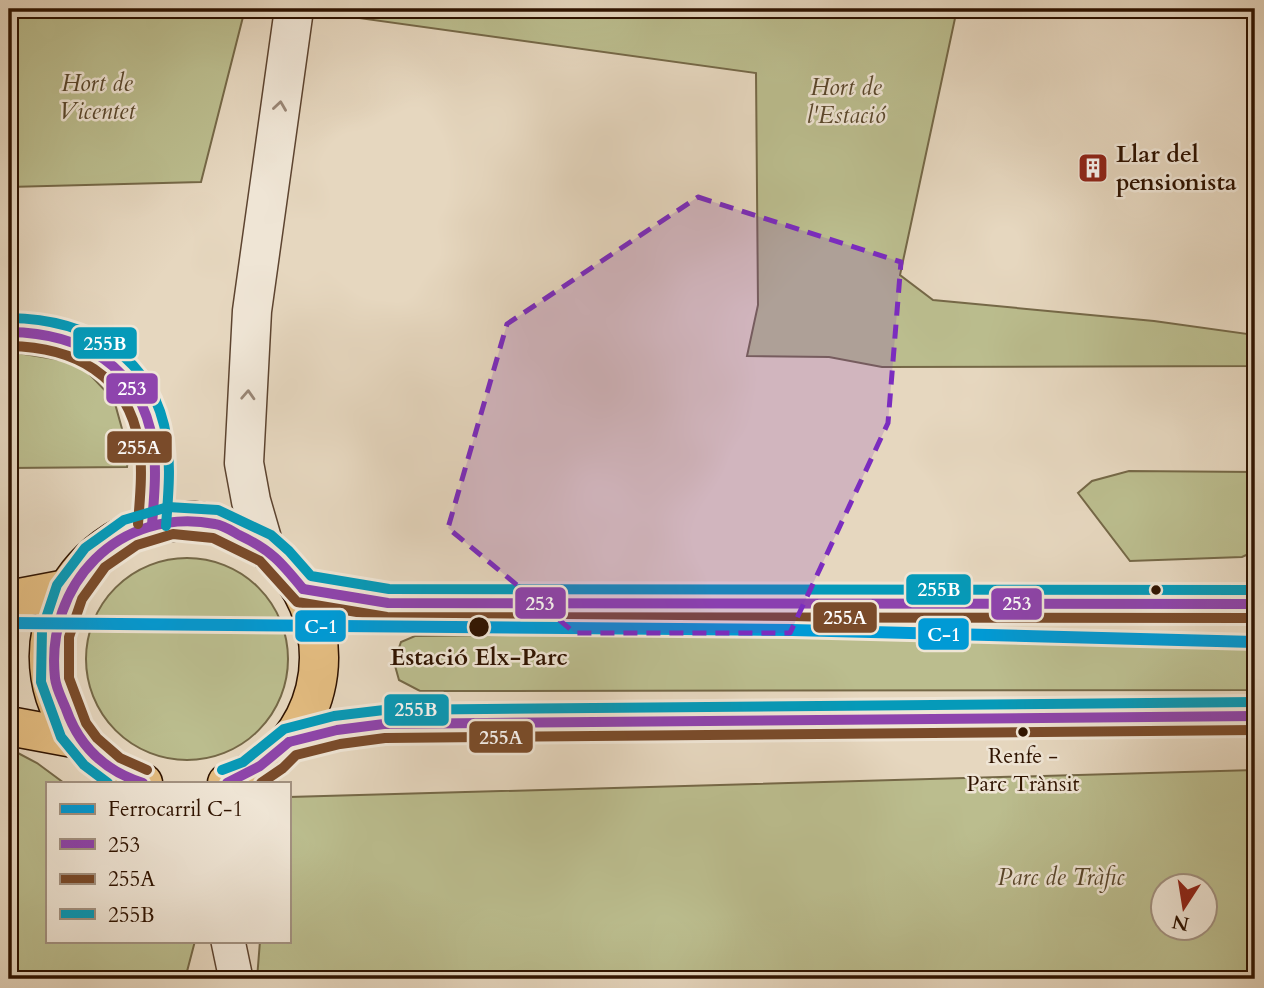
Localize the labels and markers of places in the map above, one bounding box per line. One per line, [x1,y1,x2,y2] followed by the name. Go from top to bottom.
[1116,138,1237,199] place label: Llar del pensionista
[1076,151,1110,185] building icon: Llar del pensionista
[1149,583,1163,597] unlabelled marker
[467,615,491,639] marker: Estació Elx-Parc
[390,641,568,674] place label: Estació Elx-Parc
[1016,725,1030,739] marker: Renfe - Parc Trànsit
[966,741,1080,799] place label: Renfe - Parc Trànsit

